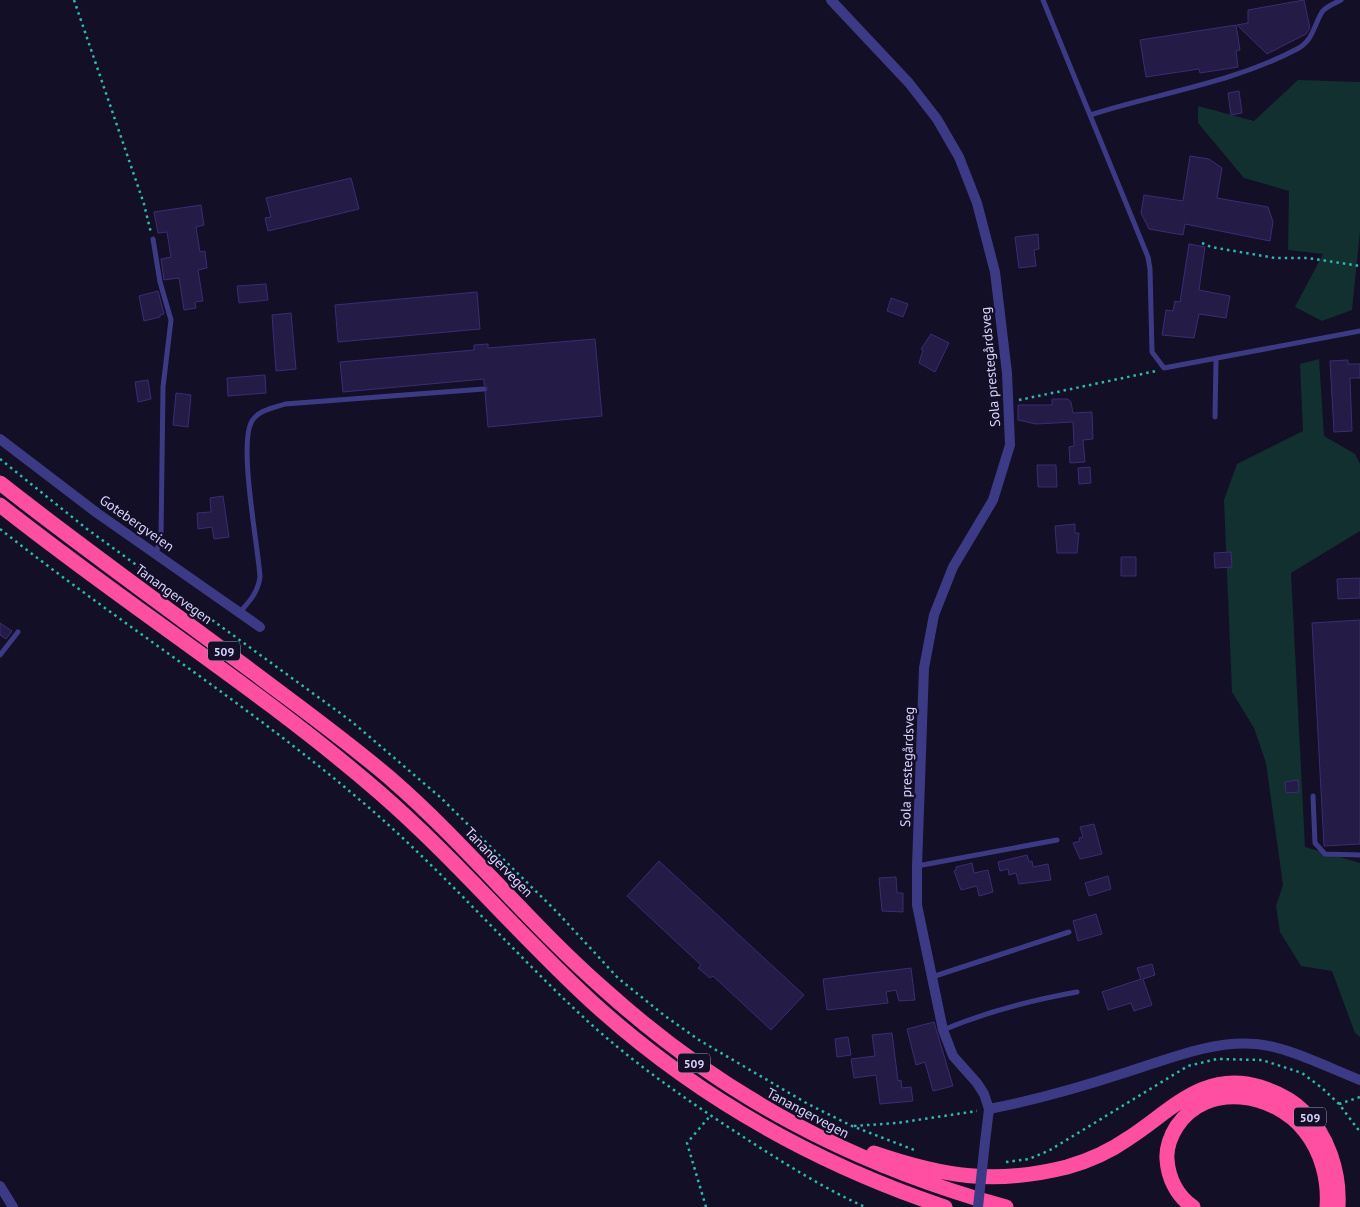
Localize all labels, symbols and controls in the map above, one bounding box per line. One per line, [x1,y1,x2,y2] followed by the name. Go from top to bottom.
[976,306,1004,428] street label: Sola prestegårdsveg
[96,491,178,555] street label: Gotebergveien
[132,560,216,628] street label: Tanangervegen
[208,641,240,660] road number: 509
[896,707,918,827] street label: Sola prestegårdsveg
[461,823,537,901] street label: Tanangervegen
[678,1054,710,1072] road number: 509
[764,1084,852,1142] street label: Tanangervegen
[1294,1108,1326,1126] road number: 509

